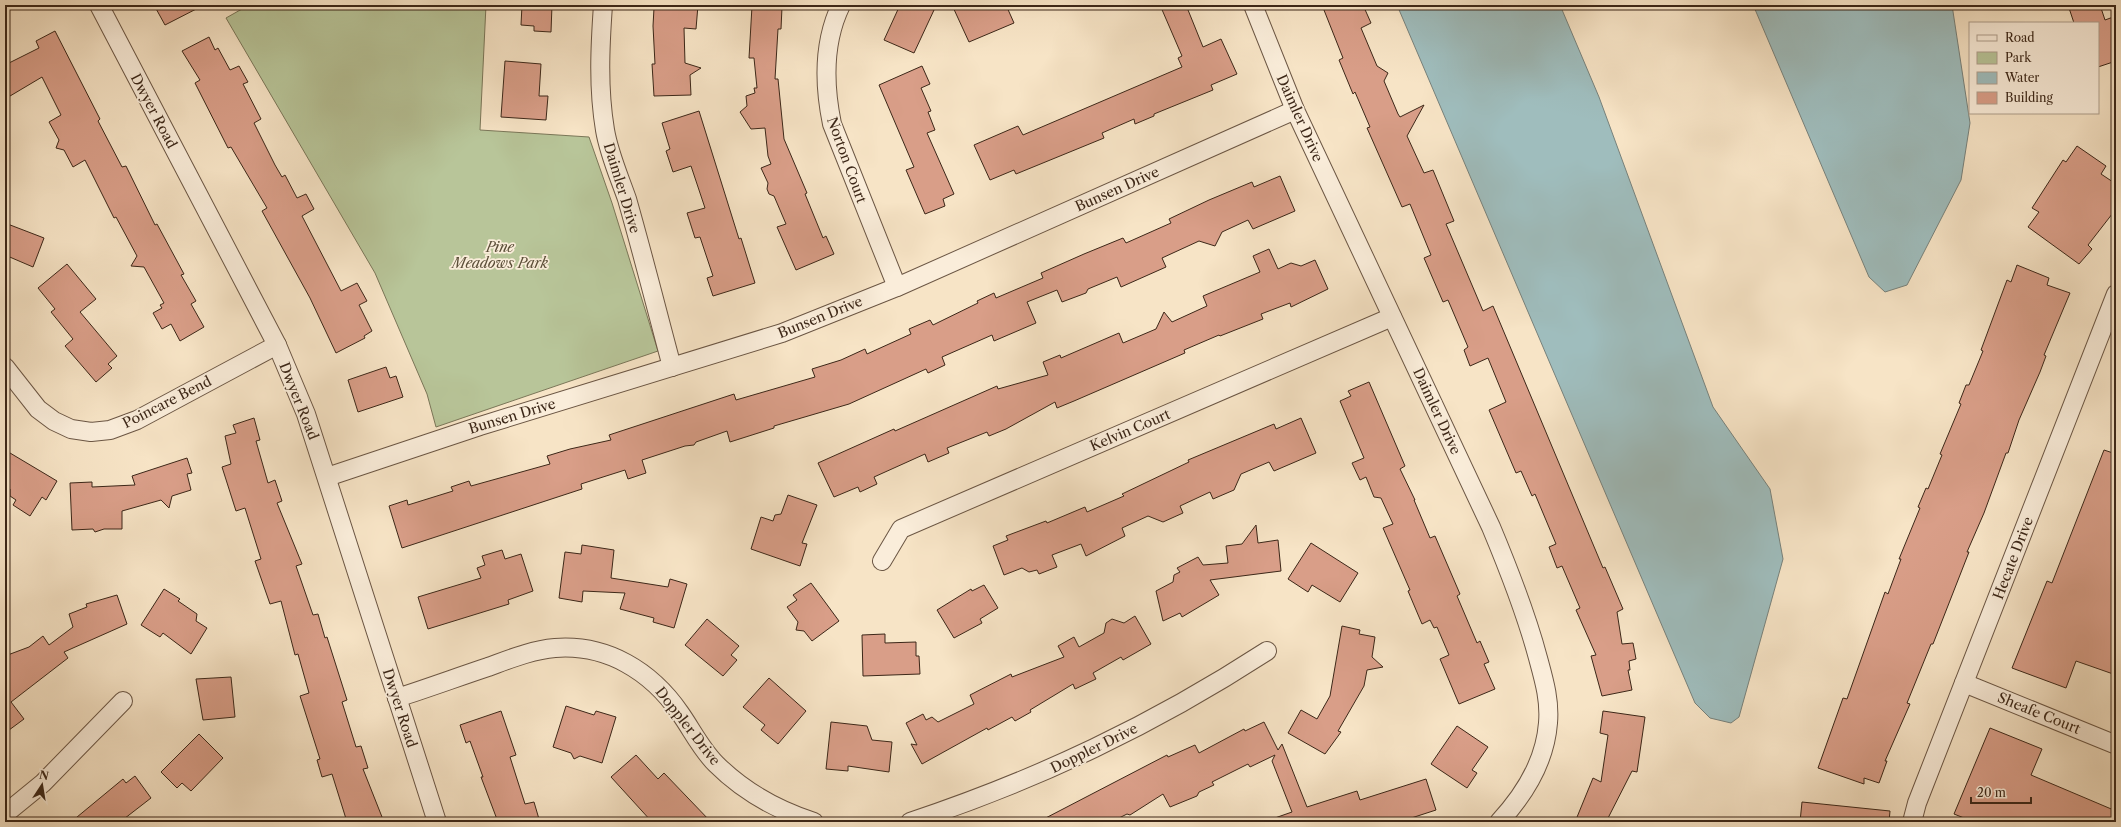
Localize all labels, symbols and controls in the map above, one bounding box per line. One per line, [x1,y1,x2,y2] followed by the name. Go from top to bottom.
[1969,22,2099,114] legend
[2005,30,2035,45] text: Road
[2005,50,2032,65] text: Park
[2004,70,2039,85] text: Water
[127,71,181,152] street label: Dwyer Road
[1273,72,1327,165] street label: Daimler Drive
[2005,90,2053,105] text: Building
[823,114,871,206] street label: Norton Court
[600,141,644,236] street label: Daimler Drive
[1072,162,1162,216] street label: Bunsen Drive
[450,238,549,272] park label: Pine Meadows Park
[775,292,865,342] street label: Bunsen Drive
[275,360,323,443] street label: Dwyer Road
[1409,365,1465,457] street label: Daimler Drive
[120,372,215,432] street label: Poincare Bend
[466,394,558,438] street label: Bunsen Drive
[1087,405,1173,455] street label: Kelvin Court
[1989,514,2037,602] street label: Hecate Drive
[379,666,421,750] street label: Dwyer Road
[652,683,724,769] street label: Doppler Drive
[1995,688,2083,738] street label: Sheafe Court
[1047,719,1141,777] street label: Doppler Drive
[22,765,62,805] north arrow
[38,767,51,783] text: N
[1971,779,2031,805] scale bar
[1977,785,2006,800] text: 20 m

